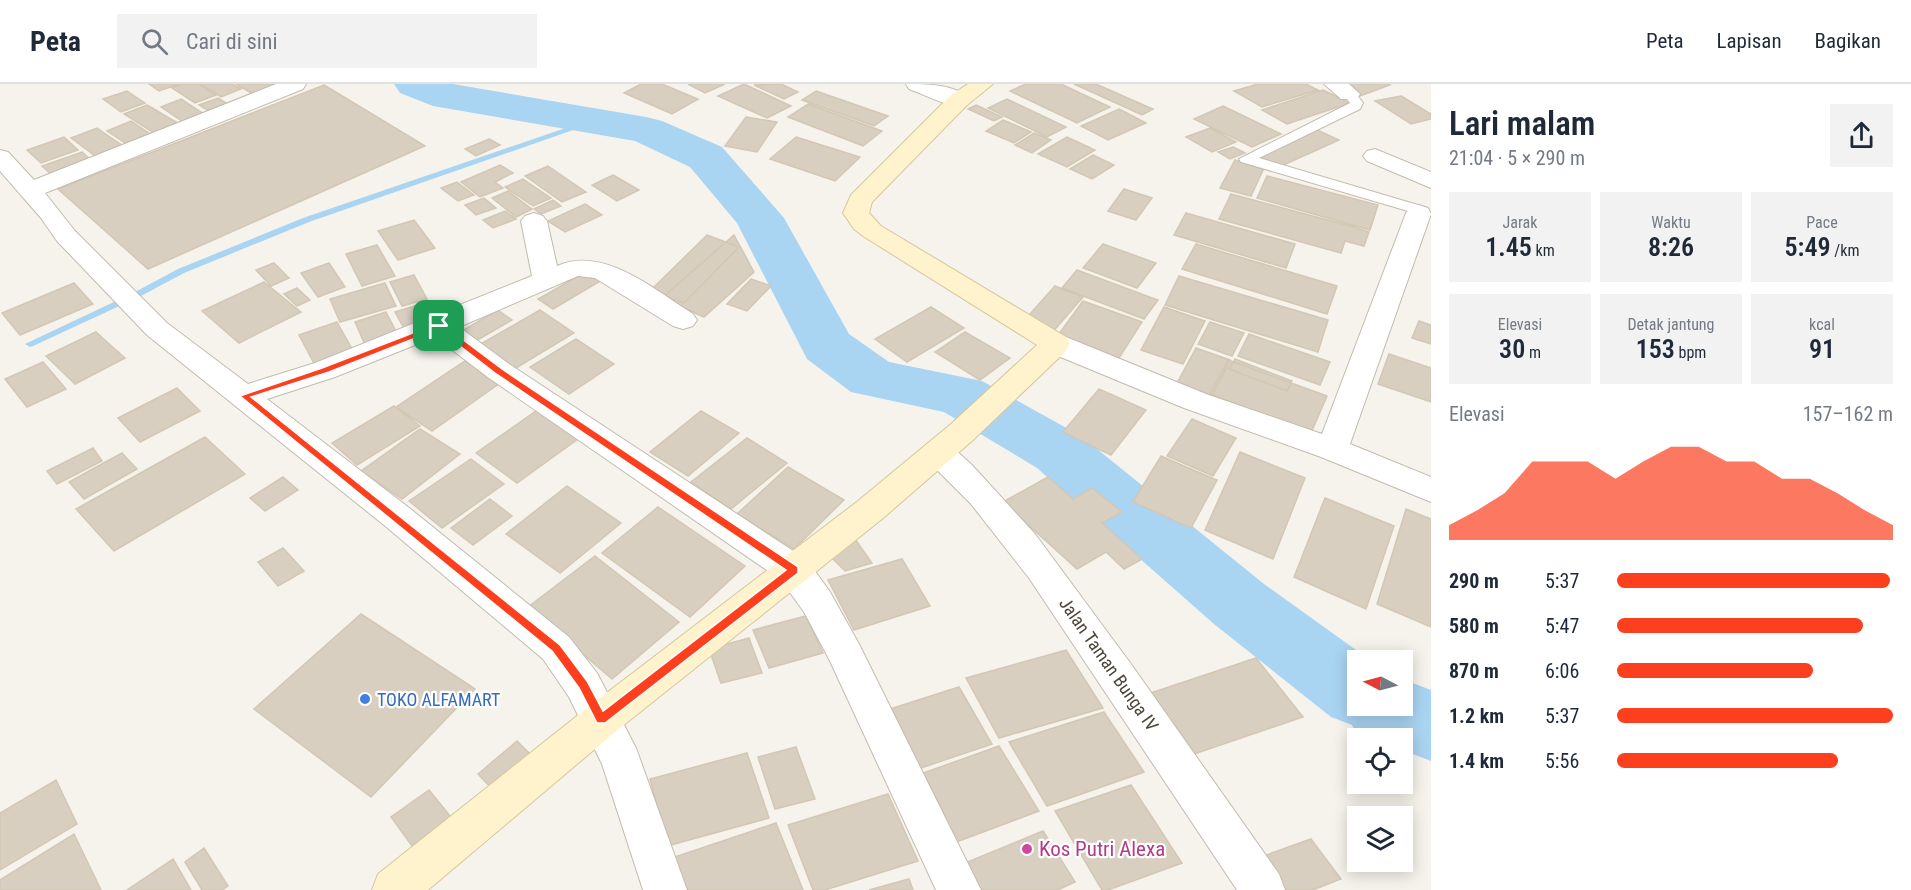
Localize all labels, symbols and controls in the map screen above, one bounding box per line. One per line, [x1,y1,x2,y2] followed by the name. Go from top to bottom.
[117,14,537,68] search box
[30,25,81,58] text: Peta
[138,25,171,58] icon: search
[186,29,278,54] text: Cari di sini
[1646,29,1684,53] text: Peta
[1717,29,1782,53] text: Lapisan
[1815,29,1881,53] text: Bagikan
[1449,104,1595,143] text: Lari malam
[1830,104,1893,167] button: share
[1449,146,1585,170] text: 21:04 · 5 × 290 m
[1503,213,1537,232] text: Jarak
[1651,213,1691,232] text: Waktu
[1806,213,1838,232] text: Pace
[1485,232,1532,262] text: 1.45
[1648,232,1694,262] text: 8:26
[1785,232,1831,262] text: 5:49
[1532,241,1555,260] text: km
[1831,241,1859,260] text: /km
[413,300,464,351] pin
[422,309,455,342] icon: arrive
[1498,315,1542,334] text: Elevasi
[1627,315,1715,334] text: Detak jantung
[1809,315,1835,334] text: kcal
[1499,334,1525,364] text: 30
[1636,334,1675,364] text: 153
[1809,334,1835,364] text: 91
[1525,343,1541,362] text: m
[1675,343,1706,362] text: bpm
[1449,402,1504,426] text: Elevasi
[1803,402,1893,426] text: 157–162 m
[1449,569,1499,593] text: 290 m
[1545,569,1579,593] text: 5:37
[1055,593,1163,735] street label: Jalan Taman Bunga IV
[1449,614,1499,638] text: 580 m
[1545,614,1579,638] text: 5:47
[1347,650,1413,716] north arrow
[1347,650,1413,872] map controls
[1449,659,1499,683] text: 870 m
[1545,659,1579,683] text: 6:06
[377,689,500,710] place label: TOKO ALFAMART
[358,692,372,706] marker: TOKO ALFAMART
[1449,704,1504,728] text: 1.2 km
[1545,704,1579,728] text: 5:37
[1347,728,1413,794] button: locate
[1449,749,1504,773] text: 1.4 km
[1545,749,1579,773] text: 5:56
[1347,806,1413,872] button: layers
[1039,837,1165,861] place label: Kos Putri Alexa
[1020,842,1034,856] marker: Kos Putri Alexa

